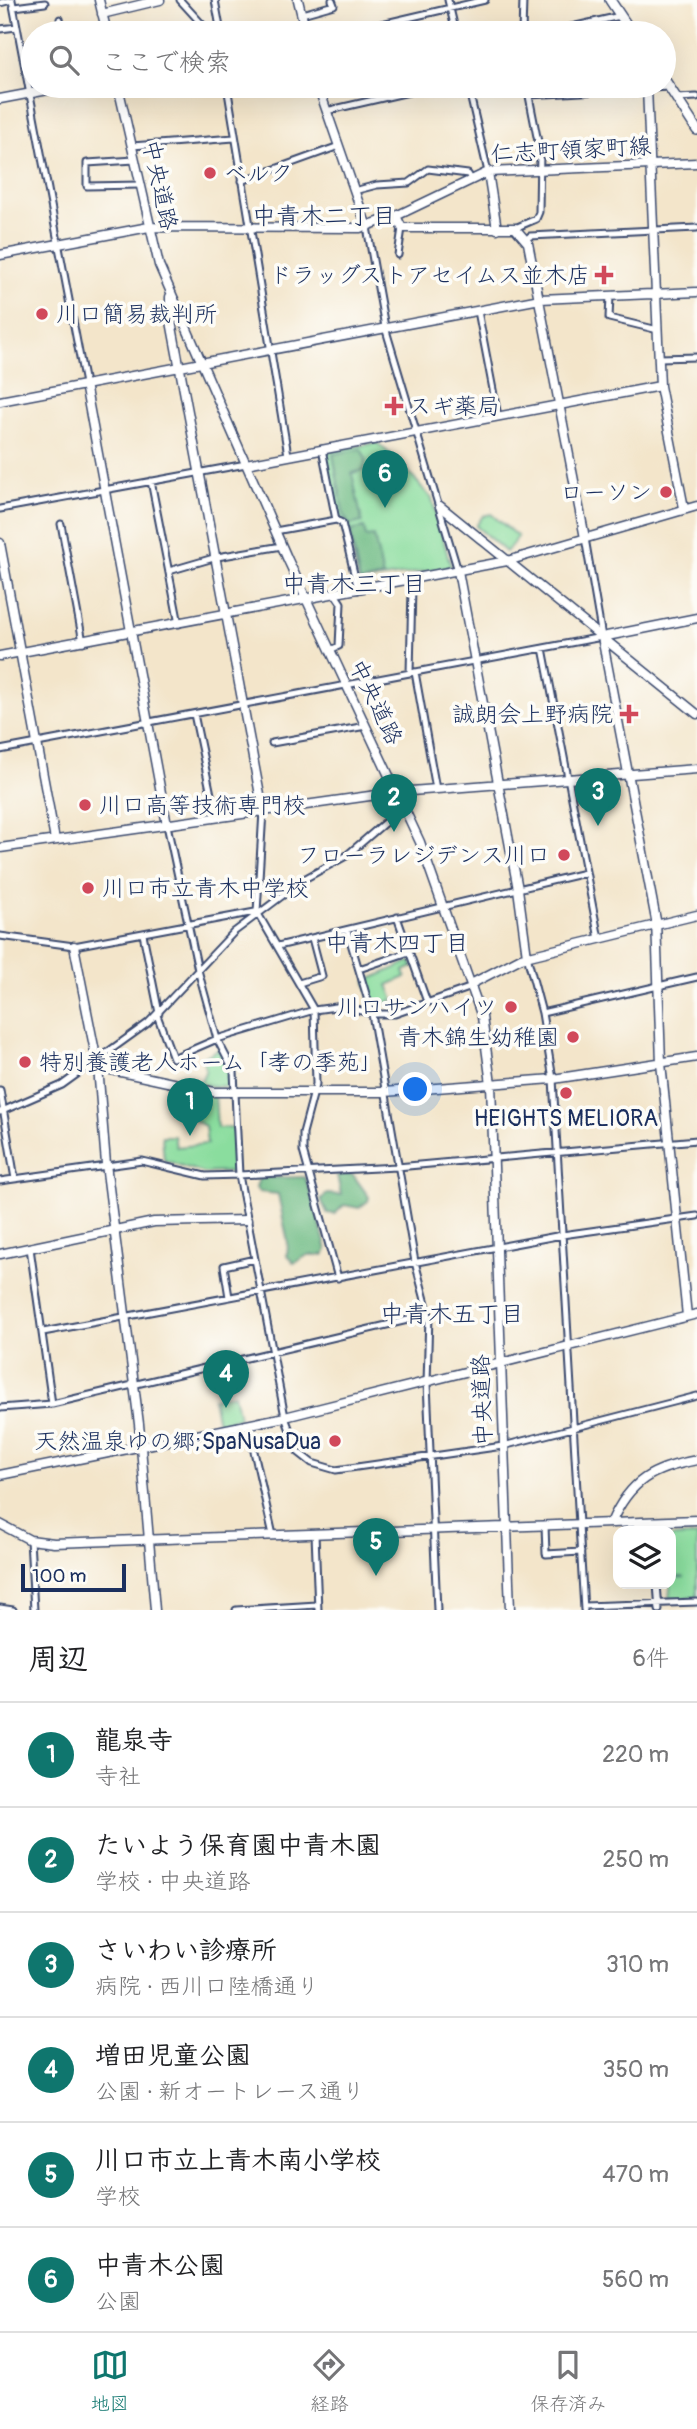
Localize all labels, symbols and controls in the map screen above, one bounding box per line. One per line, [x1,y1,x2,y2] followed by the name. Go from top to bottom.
[21,21,676,98] search box
[45,41,83,79] icon: search
[101,47,231,79] text: ここで検索
[490,131,652,169] street label: 仁志町領家町線
[136,137,184,233] street label: 中央道路
[224,159,293,188] place label: ベルク
[202,165,218,181] marker: ベルク
[252,202,396,231] district label: 中青木二丁目
[269,261,590,290] place label: ドラッグストアセイムス並木店
[596,267,612,283] marker: ドラッグストアセイムス並木店
[56,300,217,329] place label: 川口簡易裁判所
[34,306,50,322] marker: 川口簡易裁判所
[408,392,500,421] place label: スギ薬局
[386,398,402,414] marker: スギ薬局
[362,450,408,508] pin: 6
[560,478,652,507] place label: ローソン
[658,484,674,500] marker: ローソン
[282,570,426,599] district label: 中青木三丁目
[343,654,409,750] street label: 中央道路
[452,700,613,729] place label: 誠朗会上野病院
[619,704,639,724] marker: 誠朗会上野病院
[575,768,621,826] pin: 3
[371,774,417,832] pin: 2
[99,791,306,820] place label: 川口高等技術専門校
[77,797,93,813] marker: 川口高等技術専門校
[297,841,550,870] place label: フローラレジデンス川口
[556,847,572,863] marker: フローラレジデンス川口
[102,874,309,903] place label: 川口市立青木中学校
[80,880,96,896] marker: 川口市立青木中学校
[325,929,469,958] district label: 中青木四丁目
[337,993,497,1022] place label: 川口サンハイツ
[503,999,519,1015] marker: 川口サンハイツ
[398,1023,559,1052] place label: 青木錦生幼稚園
[565,1029,581,1045] marker: 青木錦生幼稚園
[39,1048,383,1077] place label: 特別養護老人ホーム「孝の季苑」
[17,1054,33,1070] marker: 特別養護老人ホーム「孝の季苑」
[398,1072,432,1106] your location
[167,1078,213,1136] pin: 1
[558,1085,574,1101] marker: HEIGHTS MELIORA
[474,1104,658,1133] place label: HEIGHTS MELIORA
[380,1300,524,1329] district label: 中青木五丁目
[203,1350,249,1408] pin: 4
[466,1354,498,1446] street label: 中央道路
[34,1427,321,1456] place label: 天然温泉ゆの郷;SpaNusaDua
[327,1433,343,1449] marker: 天然温泉ゆの郷;SpaNusaDua
[353,1518,399,1576] pin: 5
[613,1526,676,1589] map controls
[613,1526,676,1589] button: layers
[21,1561,126,1593] scale bar
[32,1564,86,1588] text: 100 m
[28,1641,88,1678] text: 周辺
[633,1644,669,1673] text: 6件
[95,1725,173,1757] text: 龍泉寺
[47,1740,56,1769] text: 1
[602,1740,669,1769] text: 220 m
[95,1762,141,1791] text: 寺社
[95,1830,381,1862] text: たいよう保育園中青木園
[45,1845,57,1874] text: 2
[603,1845,669,1874] text: 250 m
[95,1867,250,1896] text: 学校 · 中央道路
[95,1935,277,1967] text: さいわい診療所
[45,1950,57,1979] text: 3
[606,1950,669,1979] text: 310 m
[95,1972,319,2001] text: 病院 · 西川口陸橋通り
[95,2040,251,2072] text: 増田児童公園
[44,2055,58,2084] text: 4
[603,2055,669,2084] text: 350 m
[95,2077,365,2106] text: 公園 · 新オートレース通り
[95,2145,381,2177] text: 川口市立上青木南小学校
[45,2160,57,2189] text: 5
[602,2160,669,2189] text: 470 m
[95,2182,141,2211] text: 学校
[95,2250,225,2282] text: 中青木公園
[44,2265,58,2294] text: 6
[602,2265,669,2294] text: 560 m
[95,2287,141,2316] text: 公園
[91,2346,129,2416] tab: 地図
[310,2346,348,2416] tab: 経路
[530,2346,606,2416] tab: 保存済み

